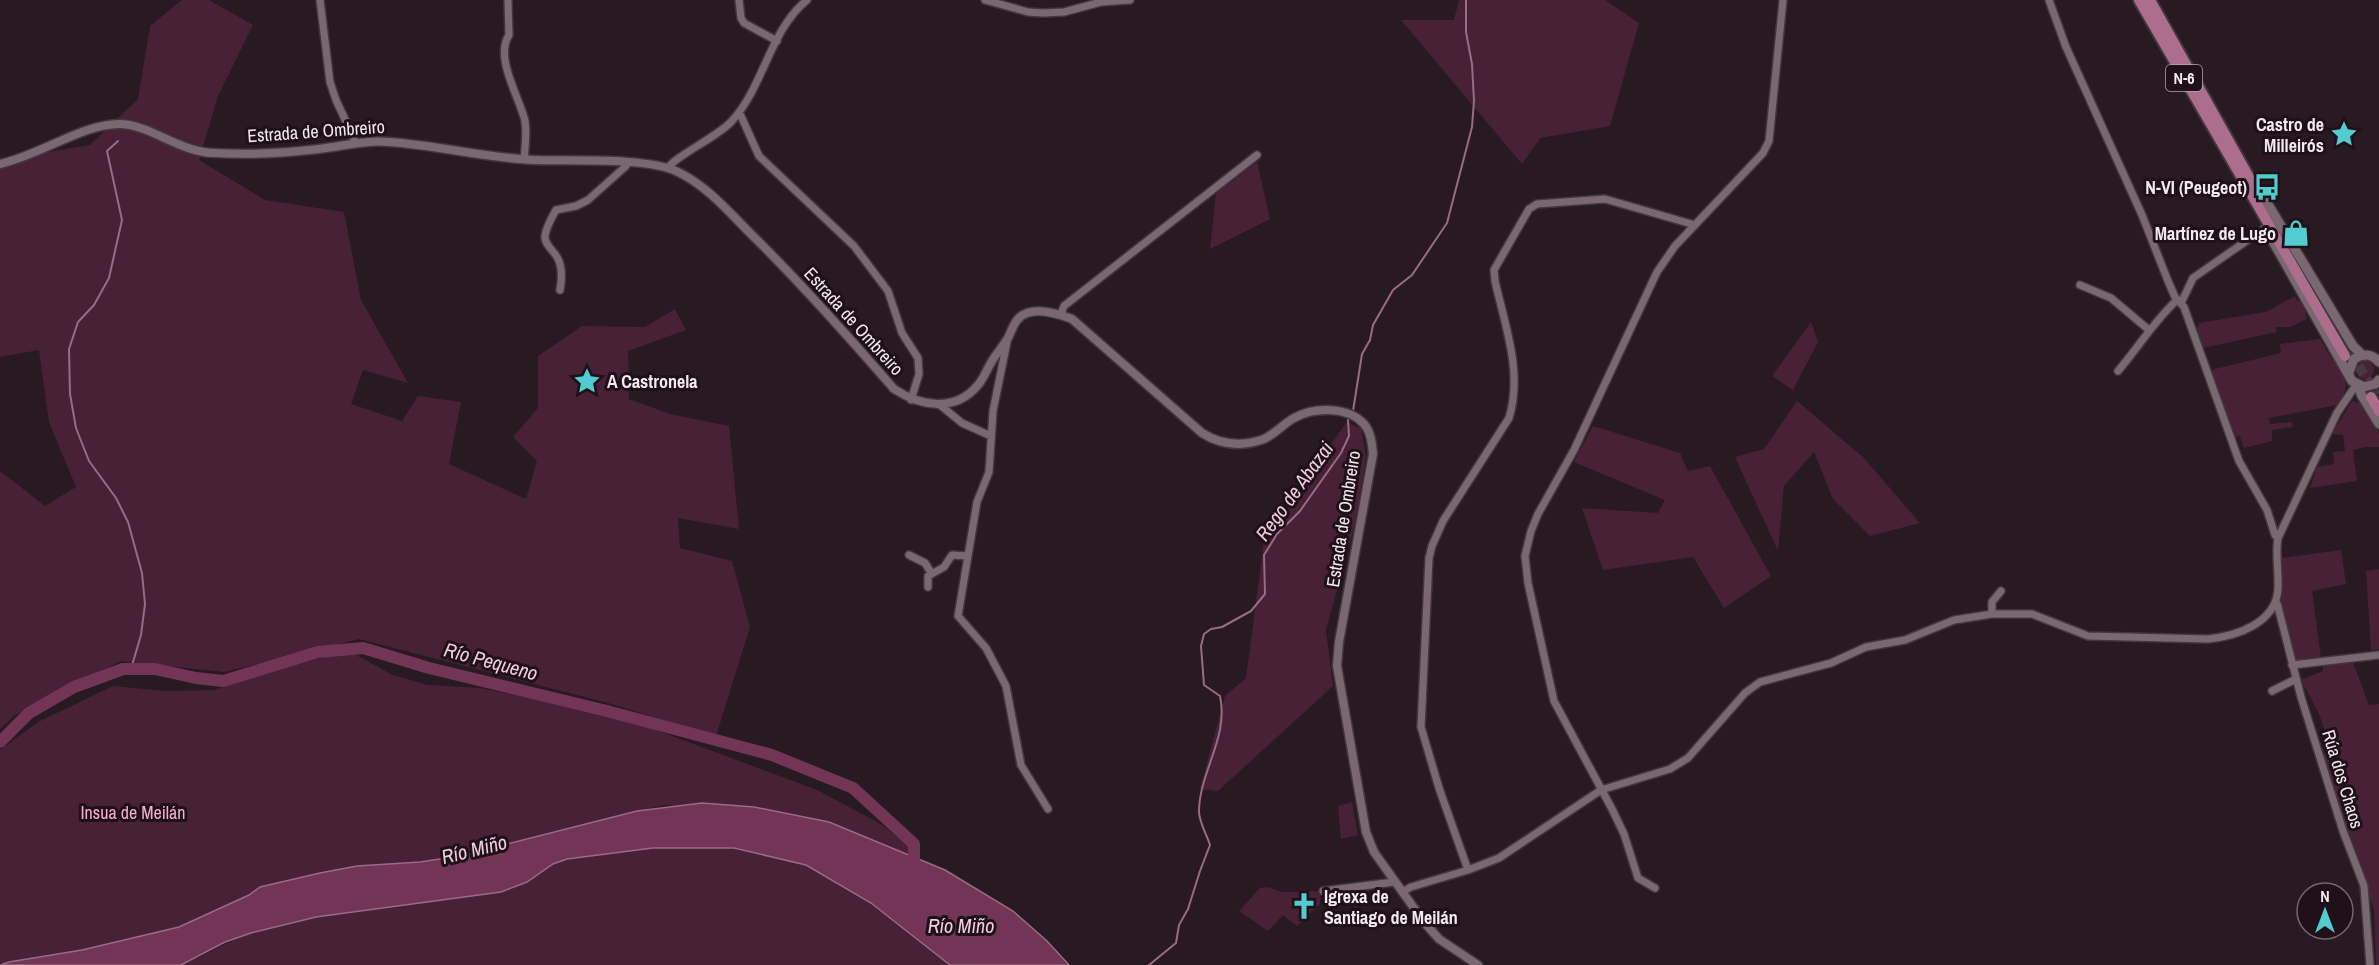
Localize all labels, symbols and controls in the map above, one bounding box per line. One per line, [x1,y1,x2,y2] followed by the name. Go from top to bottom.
[2166,65,2202,91] road number: N-6
[2256,112,2324,158] place label: Castro de Milleirós
[246,114,386,148] street label: Estrada de Ombreiro
[2329,119,2359,149] place icon: Castro de Milleirós
[2252,172,2282,202] bus stop icon: N-VI (Peugeot)
[2145,175,2247,200] place label: N-VI (Peugeot)
[2281,218,2311,248] shop icon: Martínez de Lugo
[2155,221,2276,246] place label: Martínez de Lugo
[799,261,909,381] street label: Estrada de Ombreiro
[572,366,602,396] place icon: A Castronela
[607,369,698,394] place label: A Castronela
[1249,436,1339,546] water label: Rego de Abazai
[1320,449,1366,589] street label: Estrada de Ombreiro
[441,636,541,686] water label: Río Pequeno
[2316,727,2370,831] street label: Rúa dos Chaos
[80,800,186,825] park label: Insua de Meilán
[438,828,510,870] water label: Río Miño
[2295,881,2355,941] north arrow
[1324,884,1458,930] place label: Igrexa de Santiago de Meilán
[2320,885,2330,907] text: N
[1289,891,1319,921] church icon: Igrexa de Santiago de Meilán
[928,912,994,939] water label: Río Miño

